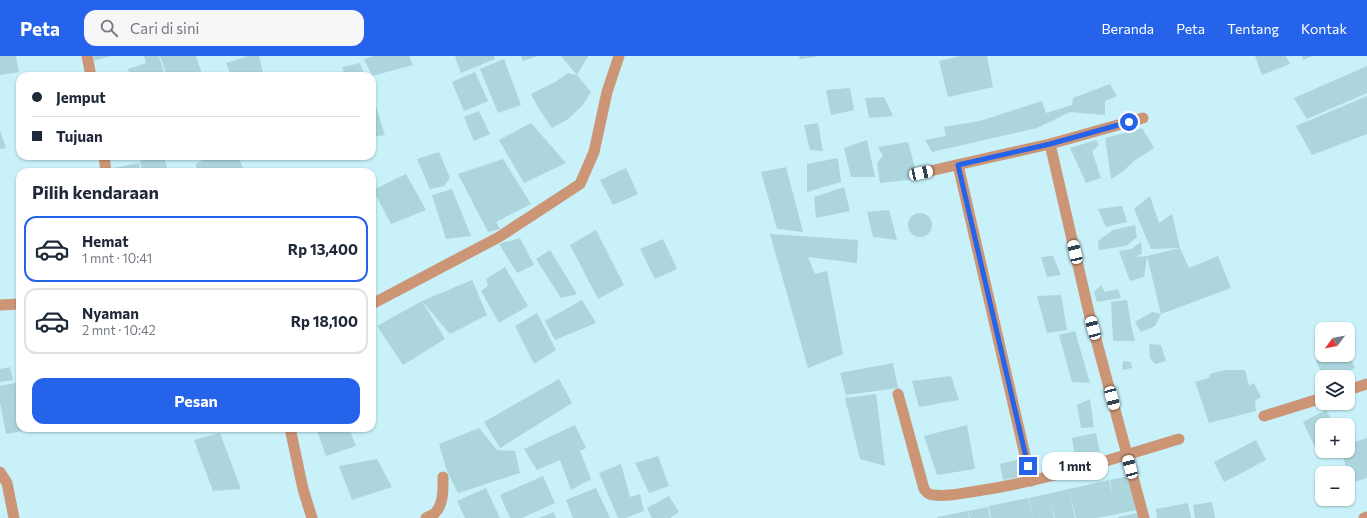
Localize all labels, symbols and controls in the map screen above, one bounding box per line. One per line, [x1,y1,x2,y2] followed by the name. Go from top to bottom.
[84,10,364,46] search box
[20,17,60,40] text: Peta
[98,17,120,39] icon: search
[130,19,199,37] text: Cari di sini
[1102,20,1154,37] text: Beranda
[1176,20,1205,37] text: Peta
[1227,20,1279,37] text: Tentang
[1301,20,1347,37] text: Kontak
[56,88,106,106] text: Jemput
[1120,113,1138,131] route start
[56,127,103,145] text: Tujuan
[908,165,934,181] car
[32,181,159,203] text: Pilih kendaraan
[34,231,70,267] icon: car
[82,232,128,250] text: Hemat
[1066,239,1084,265] car
[288,240,358,258] text: Rp 13,400
[82,250,152,266] text: 1 mnt · 10:41
[34,303,70,339] icon: car
[82,304,139,322] text: Nyaman
[291,312,358,330] text: Rp 18,100
[1084,315,1102,341] car
[82,322,156,338] text: 2 mnt · 10:42
[1315,322,1355,362] north arrow
[1315,322,1355,506] map controls
[1315,370,1355,410] button: layers
[32,378,360,424] button: Pesan
[1103,385,1121,411] car
[1315,418,1355,458] button: +
[1042,452,1108,480] callout: 1 mnt
[1121,454,1139,480] car
[1019,457,1037,475] route end
[1059,458,1091,474] text: 1 mnt
[1315,466,1355,506] button: −

